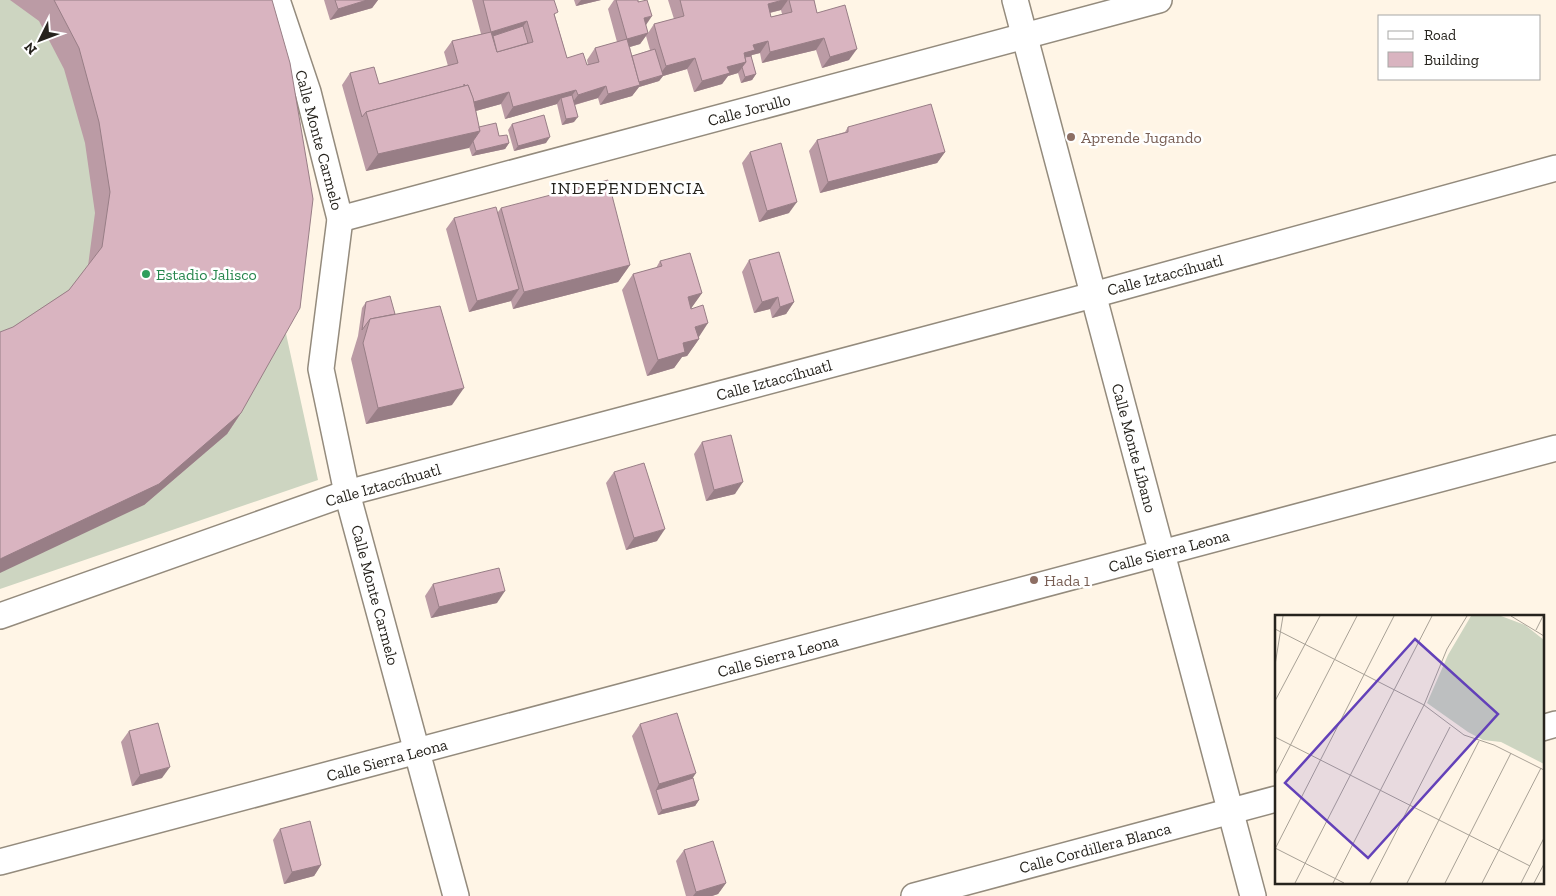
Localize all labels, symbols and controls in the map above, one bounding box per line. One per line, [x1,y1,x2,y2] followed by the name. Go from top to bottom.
[15,15,65,65] north arrow
[1378,15,1541,80] legend
[1424,26,1457,44] text: Road
[21,38,41,58] text: N
[1424,51,1479,69] text: Building
[291,68,347,212] street label: Calle Monte Carmelo
[706,90,792,130] street label: Calle Jorullo
[1081,128,1202,147] place label: Aprende Jugando
[1065,131,1077,143] marker: Aprende Jugando
[551,177,705,199] district label: INDEPENDENCIA
[1105,250,1225,300] street label: Calle Iztaccíhuatl
[156,265,257,284] place label: Estadio Jalisco
[140,268,152,280] marker: Estadio Jalisco
[714,355,834,405] street label: Calle Iztaccíhuatl
[1108,381,1160,515] street label: Calle Monte Líbano
[323,459,443,511] street label: Calle Iztaccíhuatl
[347,523,403,667] street label: Calle Monte Carmelo
[1106,526,1232,576] street label: Calle Sierra Leona
[1044,571,1090,590] place label: Hada 1
[1028,574,1040,586] marker: Hada 1
[1275,615,1544,884] inset map
[715,631,841,681] street label: Calle Sierra Leona
[324,735,450,785] street label: Calle Sierra Leona
[1017,819,1173,877] street label: Calle Cordillera Blanca

